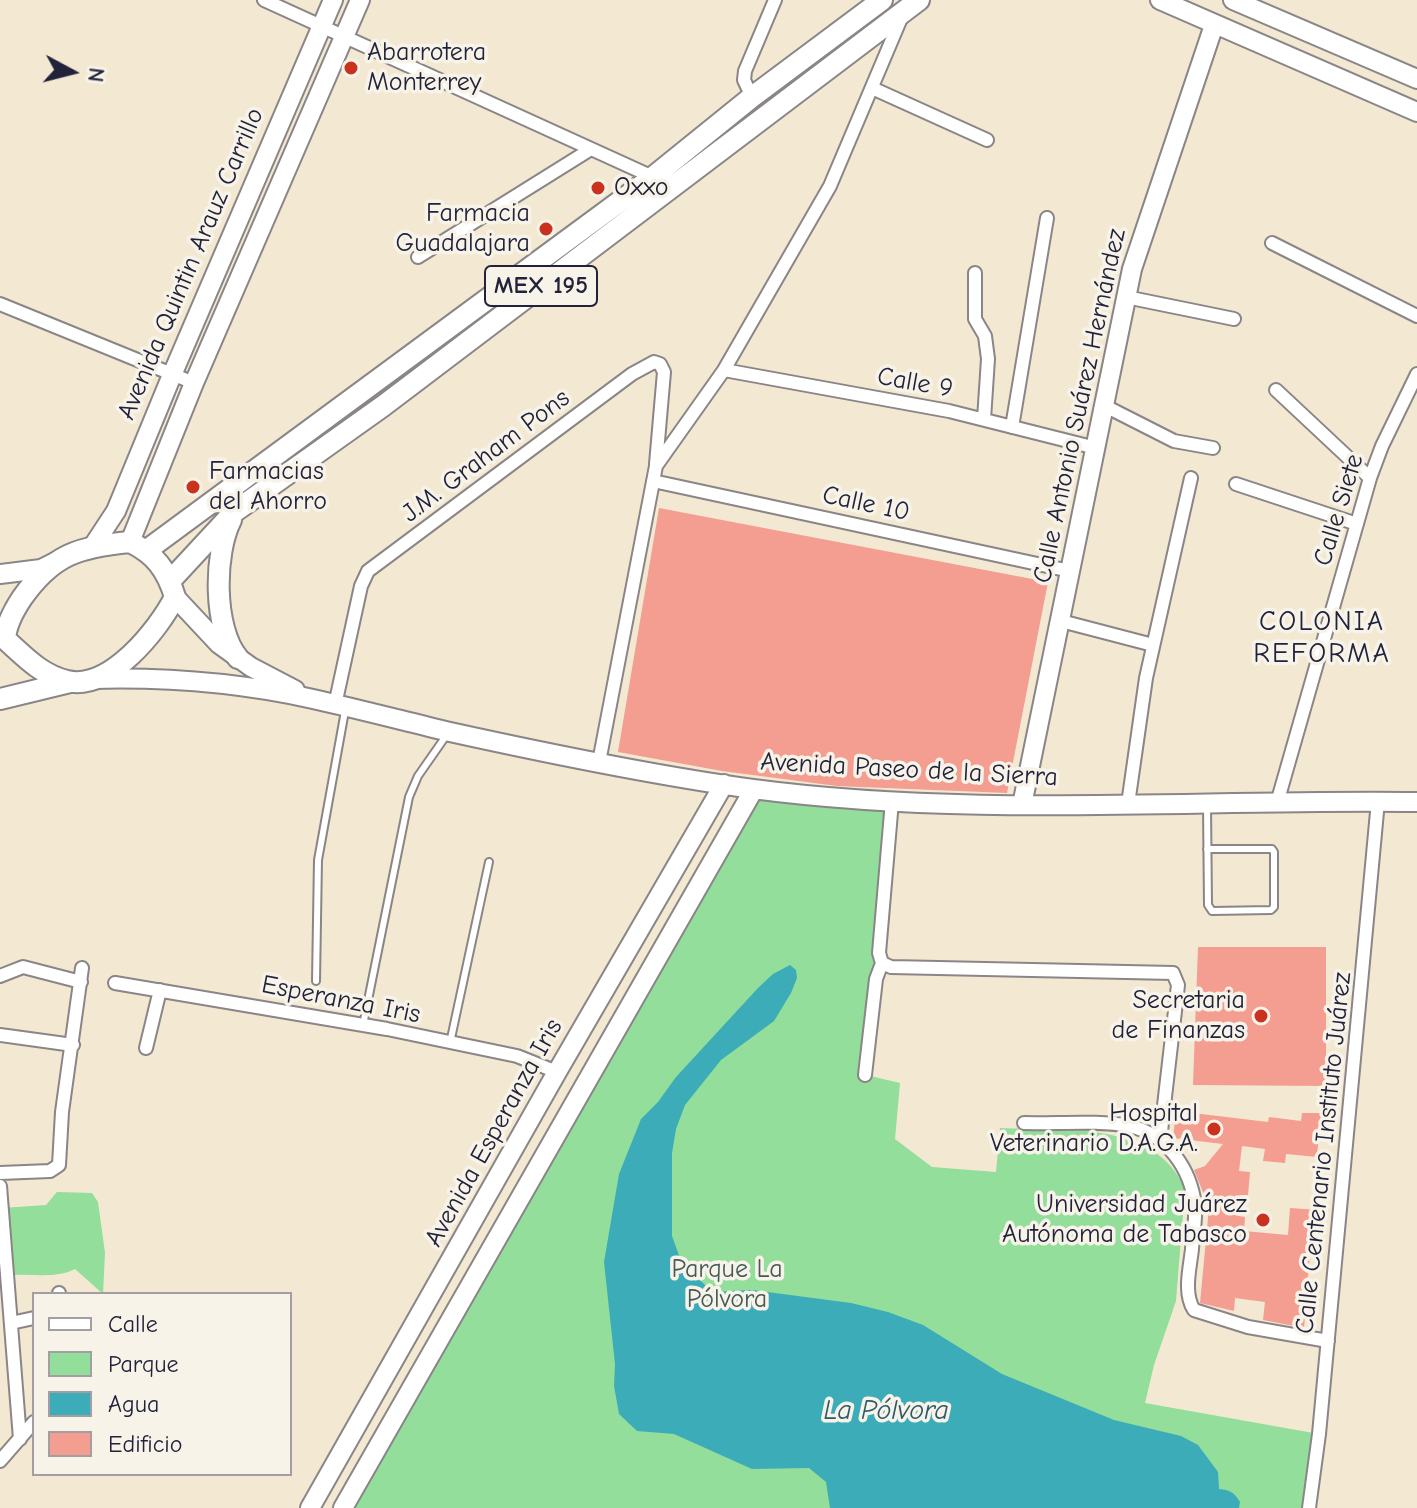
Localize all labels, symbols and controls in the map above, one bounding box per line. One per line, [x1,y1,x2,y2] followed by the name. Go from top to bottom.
[32,32,112,112] north arrow
[367,37,486,98] place label: Abarrotera Monterrey
[342,59,360,77] marker: Abarrotera Monterrey
[82,66,110,84] text: N
[111,103,271,425] street label: Avenida Quintin Arauz Carrillo
[614,172,669,204] place label: Oxxo
[589,179,607,197] marker: Oxxo
[396,198,530,260] place label: Farmacia Guadalajara
[537,220,555,238] marker: Farmacia Guadalajara
[1027,226,1133,586] street label: Calle Antonio Suárez Hernández
[485,266,597,306] road number: MEX 195
[875,361,955,405] street label: Calle 9
[396,383,576,529] street label: J.M. Graham Pons
[1307,450,1371,570] street label: Calle Siete
[209,456,327,518] place label: Farmacias del Ahorro
[184,478,202,496] marker: Farmacias del Ahorro
[819,480,913,528] street label: Calle 10
[1253,605,1391,671] district label: COLONIA REFORMA
[759,747,1059,793] street label: Avenida Paseo de la Sierra
[259,969,423,1031] street label: Esperanza Iris
[1289,971,1359,1335] street label: Calle Centenario Instituto Juárez
[1112,985,1245,1046] place label: Secretaria de Finanzas
[1252,1007,1270,1025] marker: Secretaria de Finanzas
[418,1014,570,1252] street label: Avenida Esperanza Iris
[990,1098,1198,1160] place label: Hospital Veterinario D.A.G.A.
[1205,1120,1223,1138] marker: Hospital Veterinario D.A.G.A.
[1002,1189,1247,1250] place label: Universidad Juárez Autónoma de Tabasco
[1254,1211,1272,1229] marker: Universidad Juárez Autónoma de Tabasco
[671,1254,783,1316] park label: Parque La Pólvora
[32,1292,292,1476] legend
[108,1310,158,1338] text: Calle
[108,1350,179,1378] text: Parque
[108,1390,159,1418] text: Agua
[823,1394,949,1428] water label: La Pólvora
[108,1430,183,1458] text: Edificio

